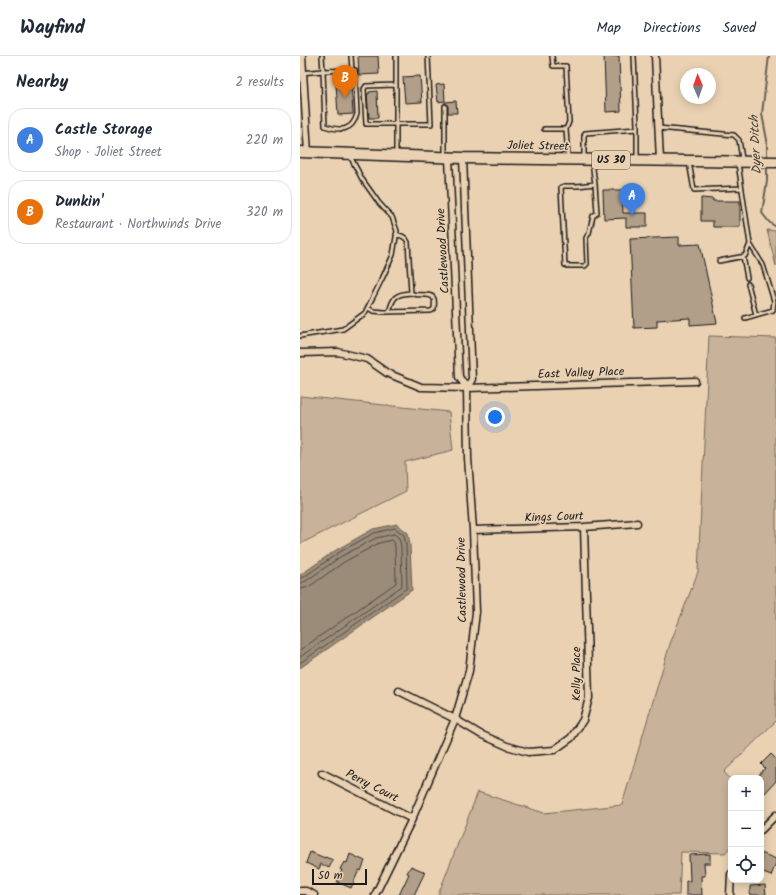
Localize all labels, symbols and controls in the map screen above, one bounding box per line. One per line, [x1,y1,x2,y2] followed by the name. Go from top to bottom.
[20,13,85,43] text: Wayfind
[596,17,621,39] text: Map
[643,17,701,39] text: Directions
[723,17,756,39] text: Saved
[332,65,358,98] pin: B
[680,68,716,104] north arrow
[16,69,68,96] text: Nearby
[236,72,284,93] text: 2 results
[744,114,768,175] water label: Dyer Ditch
[55,118,152,142] text: Castle Storage
[26,130,34,151] text: A
[246,130,283,151] text: 220 m
[507,136,570,156] street label: Joliet Street
[55,142,162,163] text: Shop · Joliet Street
[592,151,630,169] road number: US 30
[619,183,645,216] pin: A
[55,190,104,214] text: Dunkin'
[26,202,34,223] text: B
[246,202,283,223] text: 320 m
[431,207,455,294] street label: Castlewood Drive
[55,214,221,235] text: Restaurant · Northwinds Drive
[537,362,625,384] street label: East Valley Place
[485,407,505,427] your location
[524,506,584,528] street label: Kings Court
[452,536,472,623] street label: Castlewood Drive
[567,646,586,701] street label: Kelly Place
[342,765,402,808] street label: Perry Court
[728,775,764,883] map controls
[728,775,764,811] button: +
[728,811,764,847] button: −
[728,847,764,883] button: locate
[312,867,367,886] scale bar
[318,867,343,885] text: 50 m

